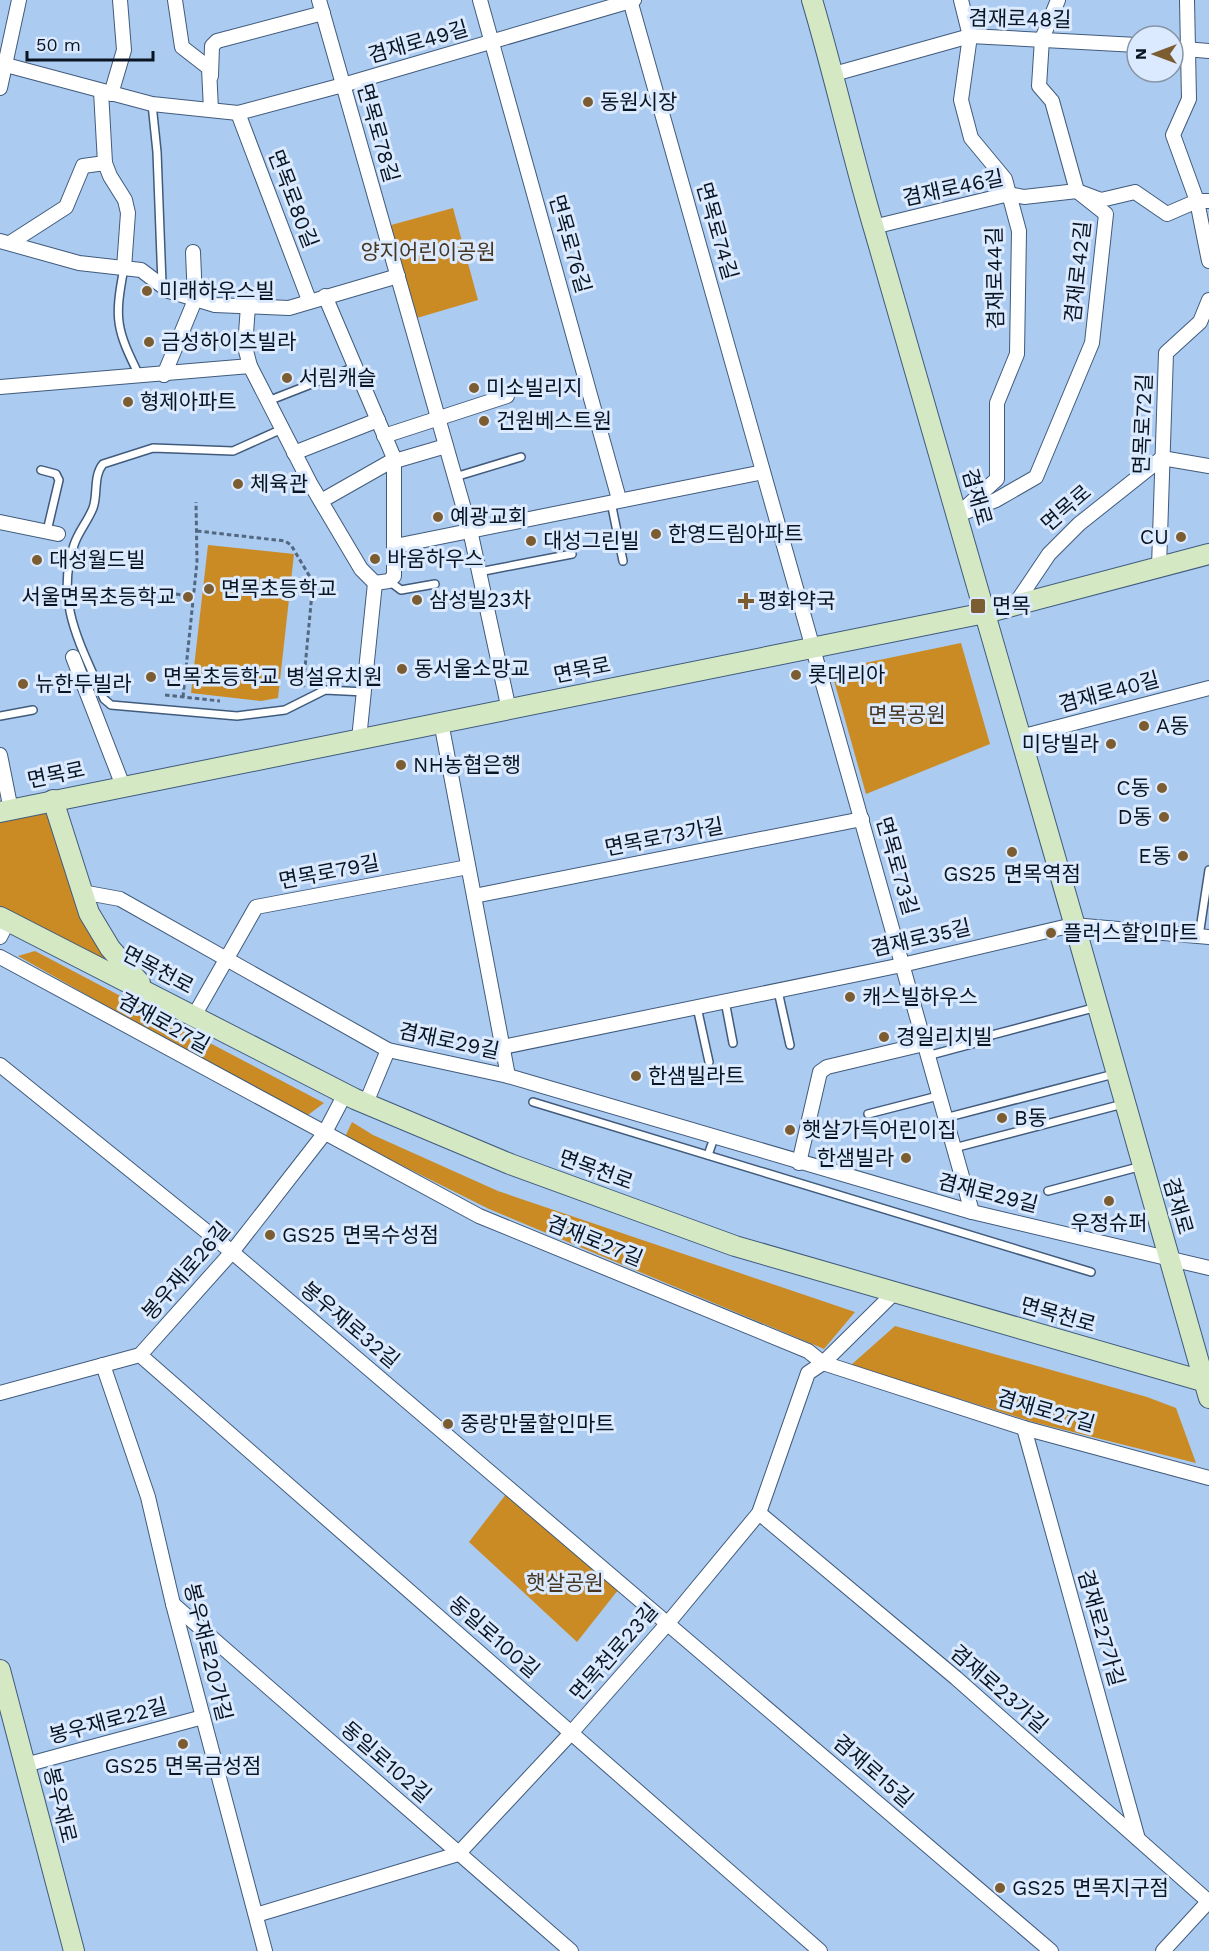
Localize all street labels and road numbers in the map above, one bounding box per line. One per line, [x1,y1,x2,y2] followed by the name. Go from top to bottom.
[968,5,1072,32] street label: 겸재로48길
[365,15,471,68] street label: 겸재로49길
[352,81,404,185] street label: 면목로78길
[263,146,324,252] street label: 면목로80길
[900,165,1006,210] street label: 겸재로46길
[692,179,743,283] street label: 면목로74길
[544,192,596,296] street label: 면목로76길
[1060,220,1095,324] street label: 겸재로42길
[981,226,1008,330] street label: 겸재로44길
[1128,373,1157,475] street label: 면목로72길
[957,466,997,528] street label: 겸재로
[1036,479,1096,536] street label: 면목로
[551,652,613,687] street label: 면목로
[1056,666,1162,717] street label: 겸재로40길
[25,756,87,793] street label: 면목로
[602,813,725,860] street label: 면목로73가길
[872,814,923,918] street label: 면목로73길
[276,850,381,894] street label: 면목로79길
[869,914,973,961] street label: 겸재로35길
[118,940,198,999] street label: 면목천로
[114,987,214,1058] street label: 겸재로27길
[396,1018,502,1063] street label: 겸재로29길
[556,1145,637,1194] street label: 면목천로
[935,1168,1041,1217] street label: 겸재로29길
[1158,1175,1198,1237] street label: 겸재로
[544,1210,647,1271] street label: 겸재로27길
[136,1217,235,1325] street label: 봉우재로26길
[296,1276,405,1373] street label: 봉우재로32길
[1018,1292,1099,1337] street label: 면목천로
[994,1385,1098,1436] street label: 겸재로27길
[1073,1567,1130,1689] street label: 겸재로27가길
[179,1580,238,1723] street label: 봉우재로20가길
[444,1591,545,1683] street label: 동일로100길
[564,1598,663,1706] street label: 면목천로23길
[945,1639,1053,1738] street label: 겸재로23가길
[46,1693,170,1748] street label: 봉우재로22길
[336,1716,436,1807] street label: 동일로102길
[828,1729,918,1812] street label: 겸재로15길
[39,1764,82,1845] street label: 봉우재로

